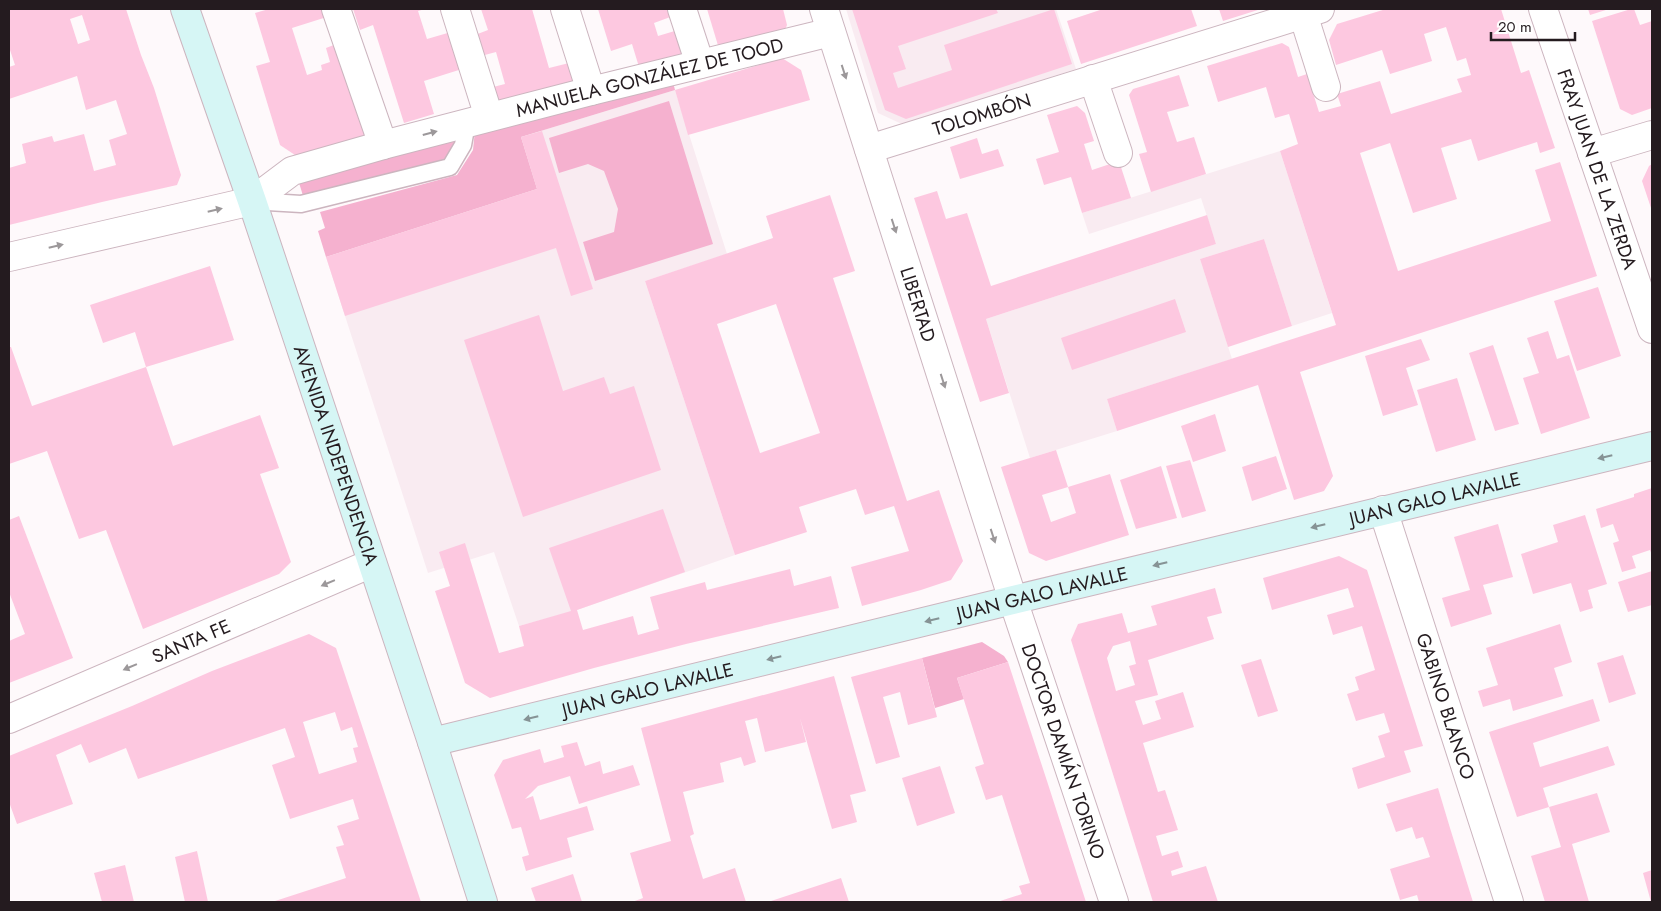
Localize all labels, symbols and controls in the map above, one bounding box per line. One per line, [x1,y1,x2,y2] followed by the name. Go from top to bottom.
[1491,10,1575,42] scale bar
[1498,16,1532,38] text: 20 m
[513,31,786,124] street label: MANUELA GONZÁLEZ DE TOOD
[841,64,848,79] one-way arrow
[1550,65,1644,273] street label: FRAY JUAN DE LA ZERDA
[929,87,1034,142] street label: TOLOMBÓN
[423,129,438,137] one-way arrow
[207,206,222,214] one-way arrow
[890,219,898,234] one-way arrow
[49,242,64,250] one-way arrow
[893,263,943,345] street label: LIBERTAD
[287,342,385,569] street label: AVENIDA INDEPENDENCIA
[940,374,948,389] one-way arrow
[1597,453,1612,461] one-way arrow
[1344,465,1523,533] street label: JUAN GALO LAVALLE
[1311,522,1326,530] one-way arrow
[989,529,997,544] one-way arrow
[951,560,1131,628] street label: JUAN GALO LAVALLE
[1153,560,1168,568] one-way arrow
[321,579,335,587] one-way arrow
[148,613,235,670] street label: SANTA FE
[924,616,939,624] one-way arrow
[1409,630,1482,783] street label: GABINO BLANCO
[1015,640,1112,863] street label: DOCTOR DAMIÁN TORINO
[766,655,781,663] one-way arrow
[556,656,736,724] street label: JUAN GALO LAVALLE
[122,663,137,671] one-way arrow
[524,714,539,722] one-way arrow

